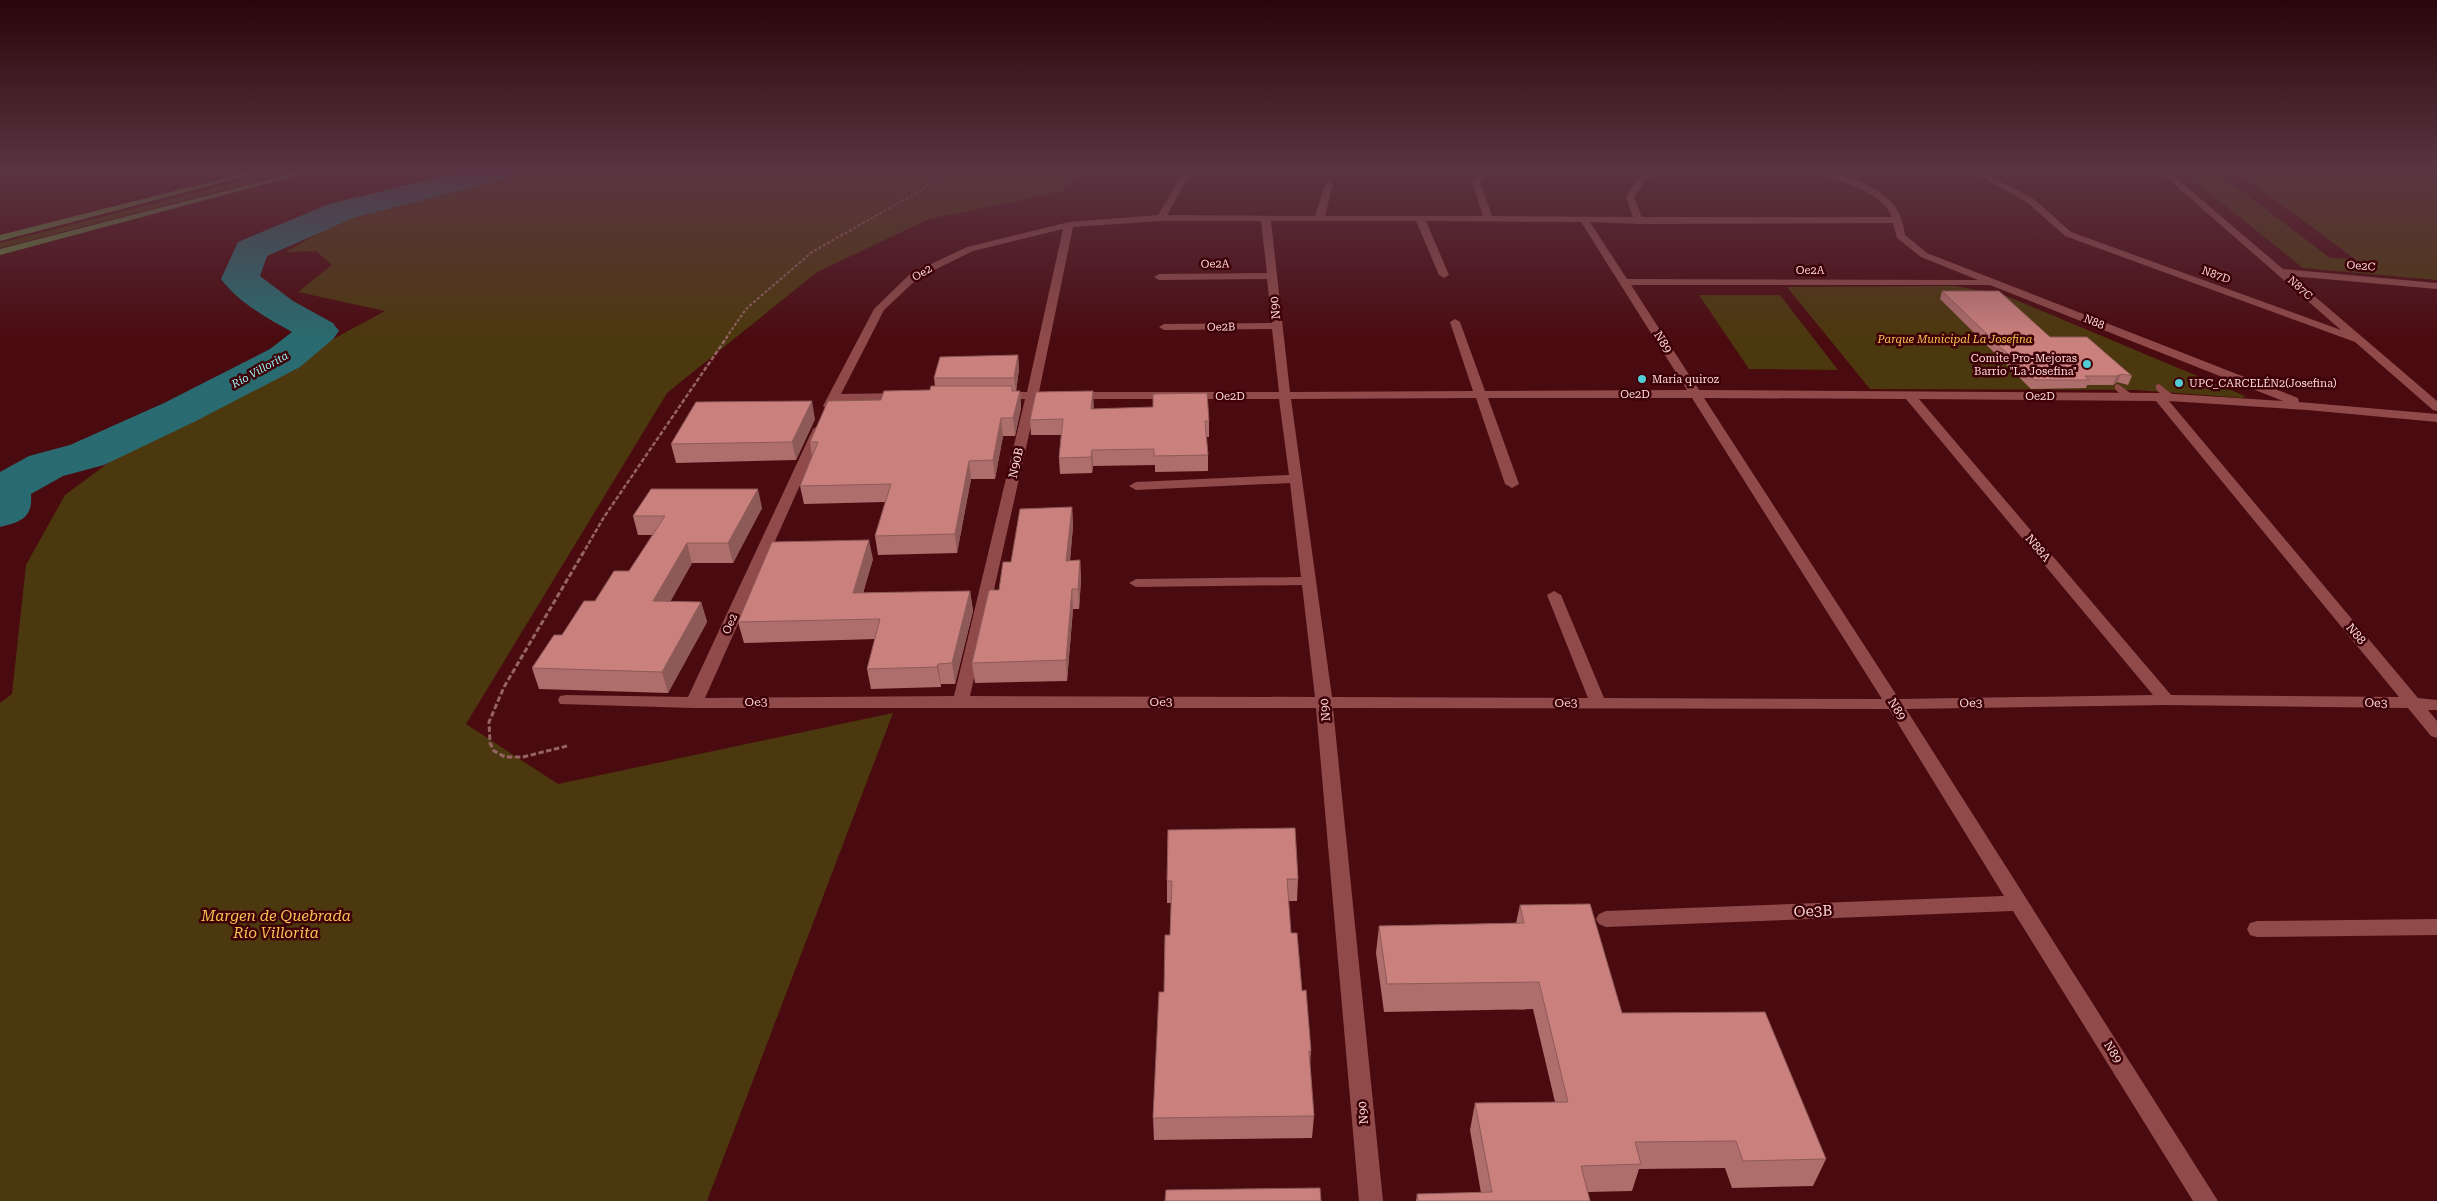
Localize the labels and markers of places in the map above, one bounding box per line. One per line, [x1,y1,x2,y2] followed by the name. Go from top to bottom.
[1971,352,2077,378] place label: Comite Pro-Mejoras Barrio "La Josefina"
[2081,358,2093,370] marker: Comite Pro-Mejoras Barrio "La Josefina"
[1636,373,1648,385] marker: María quiroz
[1652,373,1719,386] place label: María quiroz
[2189,376,2337,390] place label: UPC_CARCELÉN2(Josefina)
[2173,377,2185,389] marker: UPC_CARCELÉN2(Josefina)

